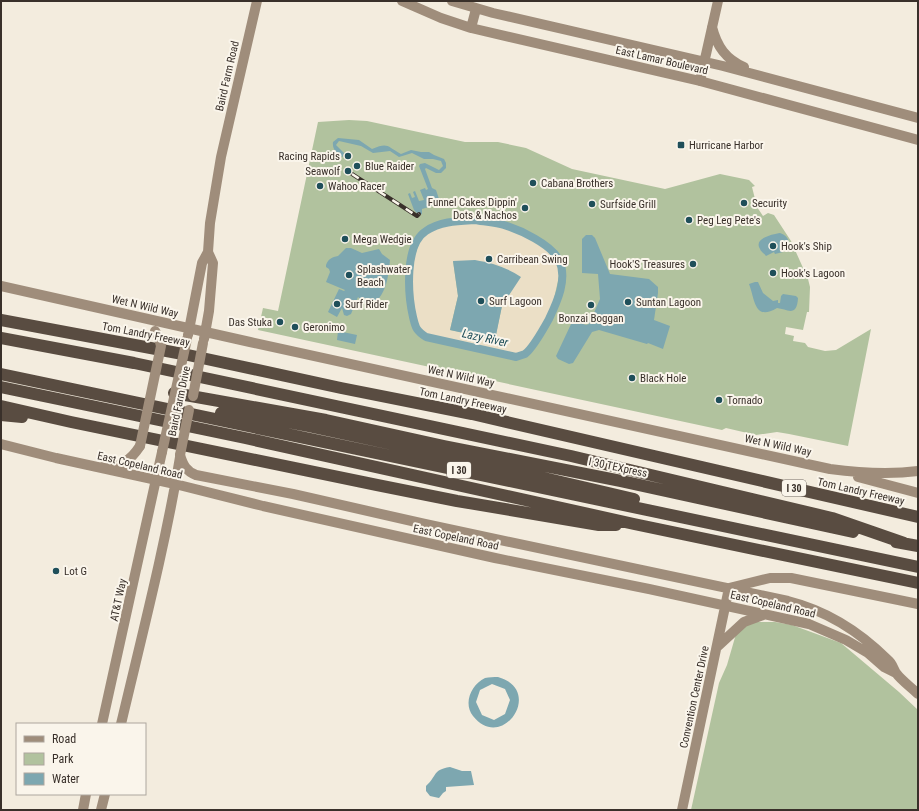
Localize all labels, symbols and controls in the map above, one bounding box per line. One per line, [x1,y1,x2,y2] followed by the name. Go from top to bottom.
[213,40,242,112] street label: Baird Farm Road
[614,44,709,77] street label: East Lamar Boulevard
[689,139,764,152] place label: Hurricane Harbor
[676,140,686,150] marker: Hurricane Harbor
[278,150,340,163] place label: Racing Rapids
[343,151,353,161] marker: Racing Rapids
[365,160,415,173] place label: Blue Raider
[352,161,362,171] marker: Blue Raider
[305,165,341,178] place label: Seawolf
[343,166,353,176] marker: Seawolf
[541,177,613,190] place label: Cabana Brothers
[528,178,538,188] marker: Cabana Brothers
[328,180,386,193] place label: Wahoo Racer
[315,181,325,191] marker: Wahoo Racer
[428,196,517,222] place label: Funnel Cakes Dippin' Dots & Nachos
[752,197,787,210] place label: Security
[600,198,656,211] place label: Surfside Grill
[739,198,749,208] marker: Security
[587,199,597,209] marker: Surfside Grill
[520,203,530,213] marker: Funnel Cakes Dippin' Dots & Nachos
[697,214,761,227] place label: Peg Leg Pete's
[684,215,694,225] marker: Peg Leg Pete's
[353,233,412,246] place label: Mega Wedgie
[340,234,350,244] marker: Mega Wedgie
[781,240,832,253] place label: Hook's Ship
[768,241,778,251] marker: Hook's Ship
[497,253,568,266] place label: Carribean Swing
[484,254,494,264] marker: Carribean Swing
[609,258,685,271] place label: Hook'S Treasures
[688,259,698,269] marker: Hook'S Treasures
[357,263,411,289] place label: Splashwater Beach
[781,267,845,280] place label: Hook's Lagoon
[768,268,778,278] marker: Hook's Lagoon
[344,270,354,280] marker: Splashwater Beach
[110,293,180,321] street label: Wet N Wild Way
[489,295,542,308] place label: Surf Lagoon
[476,296,486,306] marker: Surf Lagoon
[636,296,701,309] place label: Suntan Lagoon
[623,297,633,307] marker: Suntan Lagoon
[345,298,388,311] place label: Surf Rider
[332,299,342,309] marker: Surf Rider
[586,300,596,310] marker: Bonzai Boggan
[559,312,623,325] place label: Bonzai Boggan
[228,316,272,329] place label: Das Stuka
[275,317,285,327] marker: Das Stuka
[101,320,191,349] street label: Tom Landry Freeway
[303,321,346,334] place label: Geronimo
[290,322,300,332] marker: Geronimo
[461,326,510,350] water label: Lazy River
[426,363,496,390] street label: Wet N Wild Way
[166,365,193,437] street label: Baird Farm Drive
[640,372,686,385] place label: Black Hole
[627,373,637,383] marker: Black Hole
[418,385,508,416] street label: Tom Landry Freeway
[727,394,763,407] place label: Tornado
[714,395,724,405] marker: Tornado
[743,432,813,459] street label: Wet N Wild Way
[96,449,184,482] street label: East Copeland Road
[587,455,648,480] street label: I 30 TEXpress
[447,462,471,478] road number: I 30
[816,475,906,508] street label: Tom Landry Freeway
[782,480,806,496] road number: I 30
[412,522,500,553] street label: East Copeland Road
[64,565,87,578] place label: Lot G
[51,566,61,576] marker: Lot G
[108,577,129,623] street label: AT&T Way
[729,588,817,621] street label: East Copeland Road
[677,645,712,749] street label: Convention Center Drive
[16,723,146,795] legend
[52,732,76,746] text: Road
[52,752,74,766] text: Park
[52,772,80,786] text: Water

